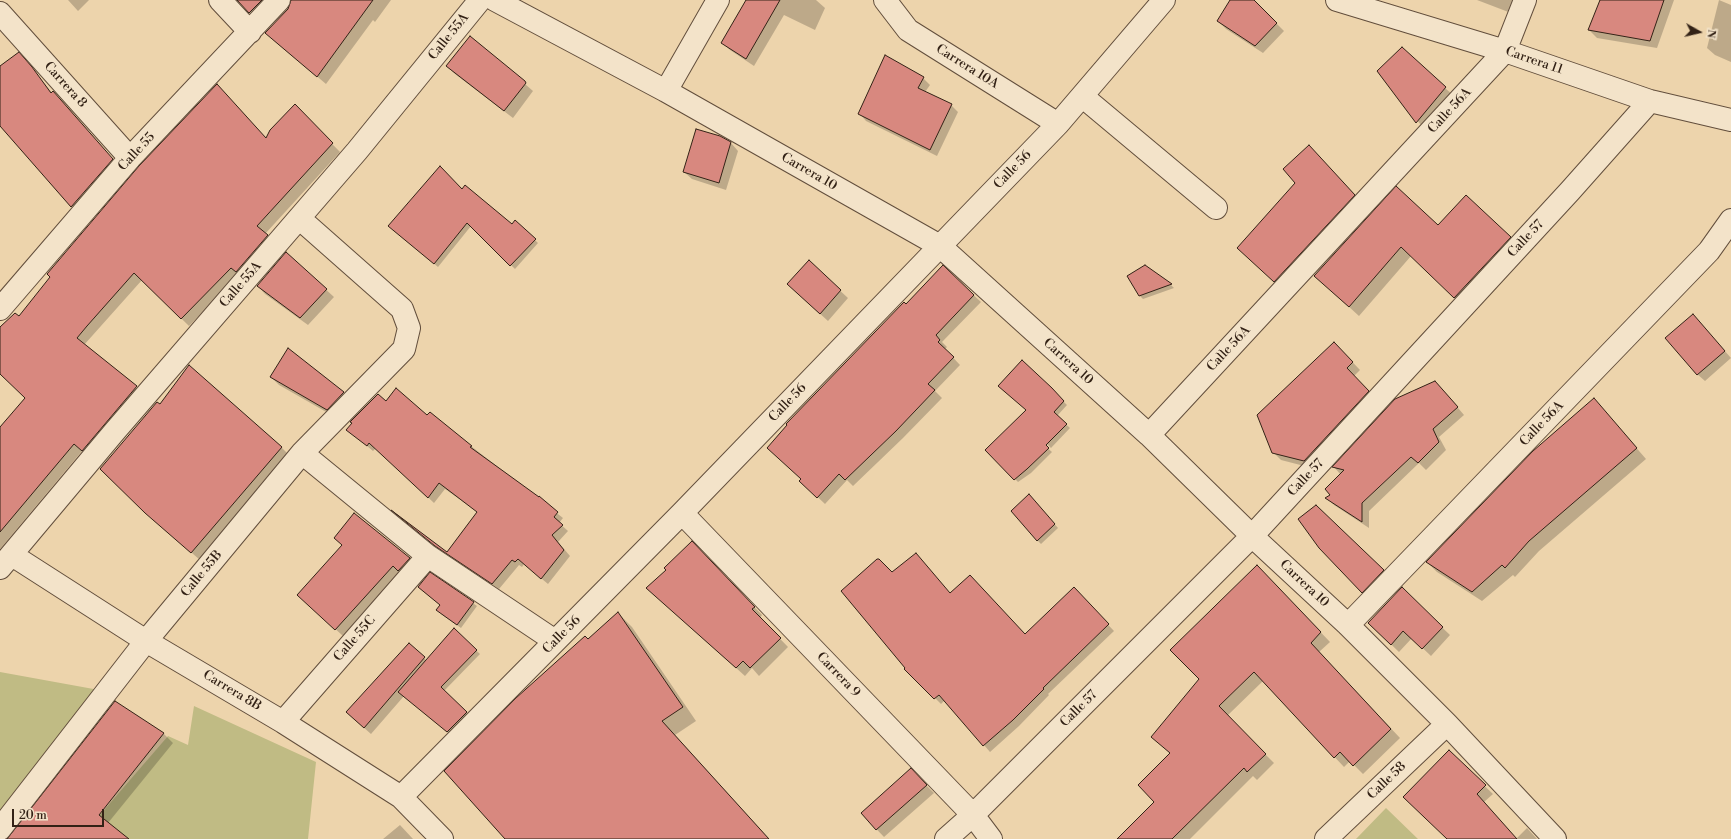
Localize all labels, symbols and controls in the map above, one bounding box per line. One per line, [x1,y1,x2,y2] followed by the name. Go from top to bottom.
[425,10,473,64] street label: Calle 55A
[1679,12,1719,52] north arrow
[1703,28,1718,39] text: N
[933,42,1001,92] street label: Carrera 10A
[1503,44,1565,78] street label: Carrera 11
[40,59,90,111] street label: Carrera 8
[1425,85,1475,137] street label: Calle 56A
[115,130,159,174] street label: Calle 55
[991,148,1035,192] street label: Calle 56
[778,150,840,194] street label: Carrera 10
[1505,217,1547,261] street label: Calle 57
[217,259,265,311] street label: Calle 55A
[1204,323,1254,375] street label: Calle 56A
[1040,335,1096,389] street label: Carrera 10
[766,381,810,425] street label: Calle 56
[1517,398,1567,450] street label: Calle 56A
[1285,456,1327,500] street label: Calle 57
[178,548,226,600] street label: Calle 55B
[1276,557,1332,611] street label: Carrera 10
[331,613,379,665] street label: Calle 55C
[540,613,584,657] street label: Calle 56
[813,649,863,701] street label: Carrera 9
[200,667,264,715] street label: Carrera 8B
[1057,687,1101,731] street label: Calle 57
[1364,759,1410,803] street label: Calle 58
[14,801,106,827] scale bar
[19,808,47,823] text: 20 m

